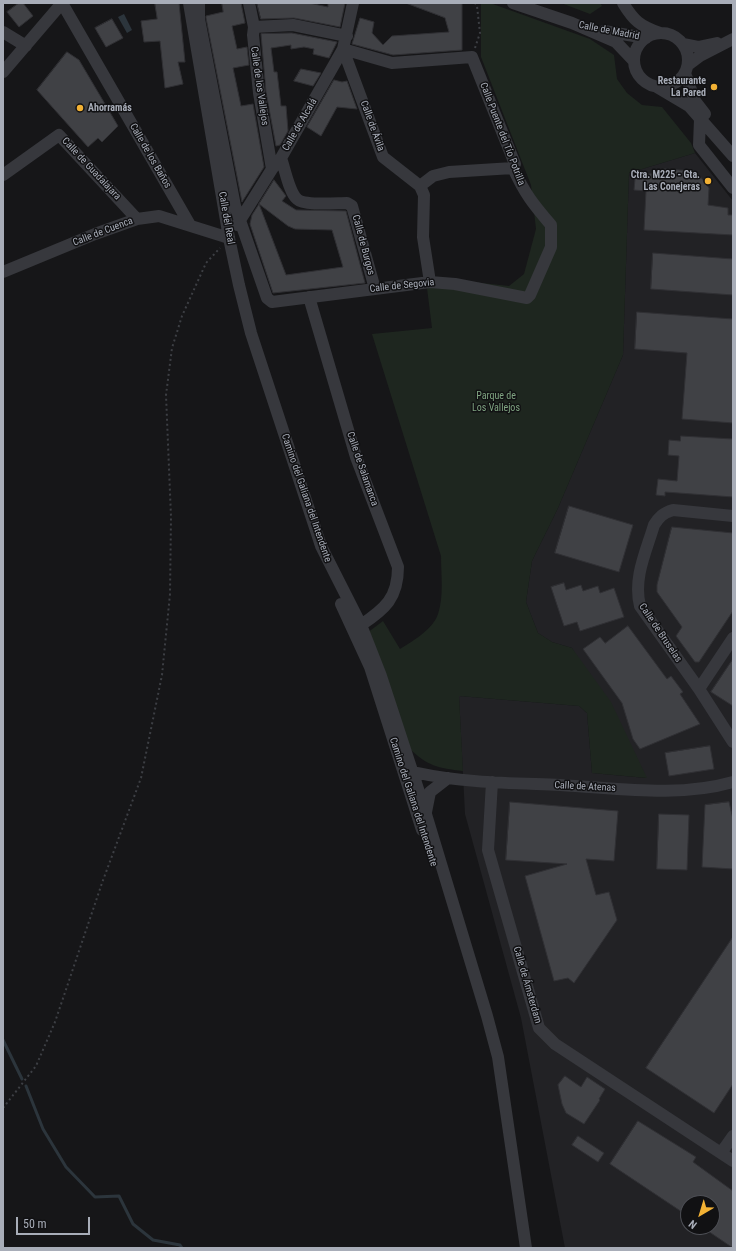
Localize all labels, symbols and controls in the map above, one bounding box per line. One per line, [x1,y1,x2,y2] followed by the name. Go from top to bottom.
[578,19,640,43] street label: Calle de Madrid
[248,46,270,126] street label: Calle de los Vallejos
[658,75,706,98] place label: Restaurante La Pared
[477,81,527,187] street label: Calle Puente del Tío Potrilla
[709,82,719,92] marker: Restaurante La Pared
[280,97,320,153] street label: Calle de Alcalá
[357,99,387,153] street label: Calle de Ávila
[88,102,132,114] place label: Ahorramás
[75,103,85,113] marker: Ahorramás
[127,121,173,191] street label: Calle de los Baños
[59,135,123,203] street label: Calle de Guadalajara
[631,169,700,192] place label: Ctra. M225 - Gta. Las Conejeras
[703,176,713,186] marker: Ctra. M225 - Gta. Las Conejeras
[215,191,237,245] street label: Calle del Real
[349,214,377,276] street label: Calle de Burgos
[71,215,135,249] street label: Calle de Cuenca
[369,277,435,295] street label: Calle de Segovia
[472,390,520,414] park label: Parque de Los Vallejos
[344,430,380,508] street label: Calle de Salamanca
[278,432,334,564] street label: Camino del Galiana del Intendente
[636,601,684,665] street label: Calle de Bruselas
[386,736,440,868] street label: Camino del Galiana del Intendente
[554,779,616,795] street label: Calle de Atenas
[510,945,544,1025] street label: Calle de Ámsterdam
[680,1195,720,1235] north arrow
[18,1209,92,1235] scale bar
[23,1217,47,1231] text: 50 m
[686,1217,700,1231] text: N

